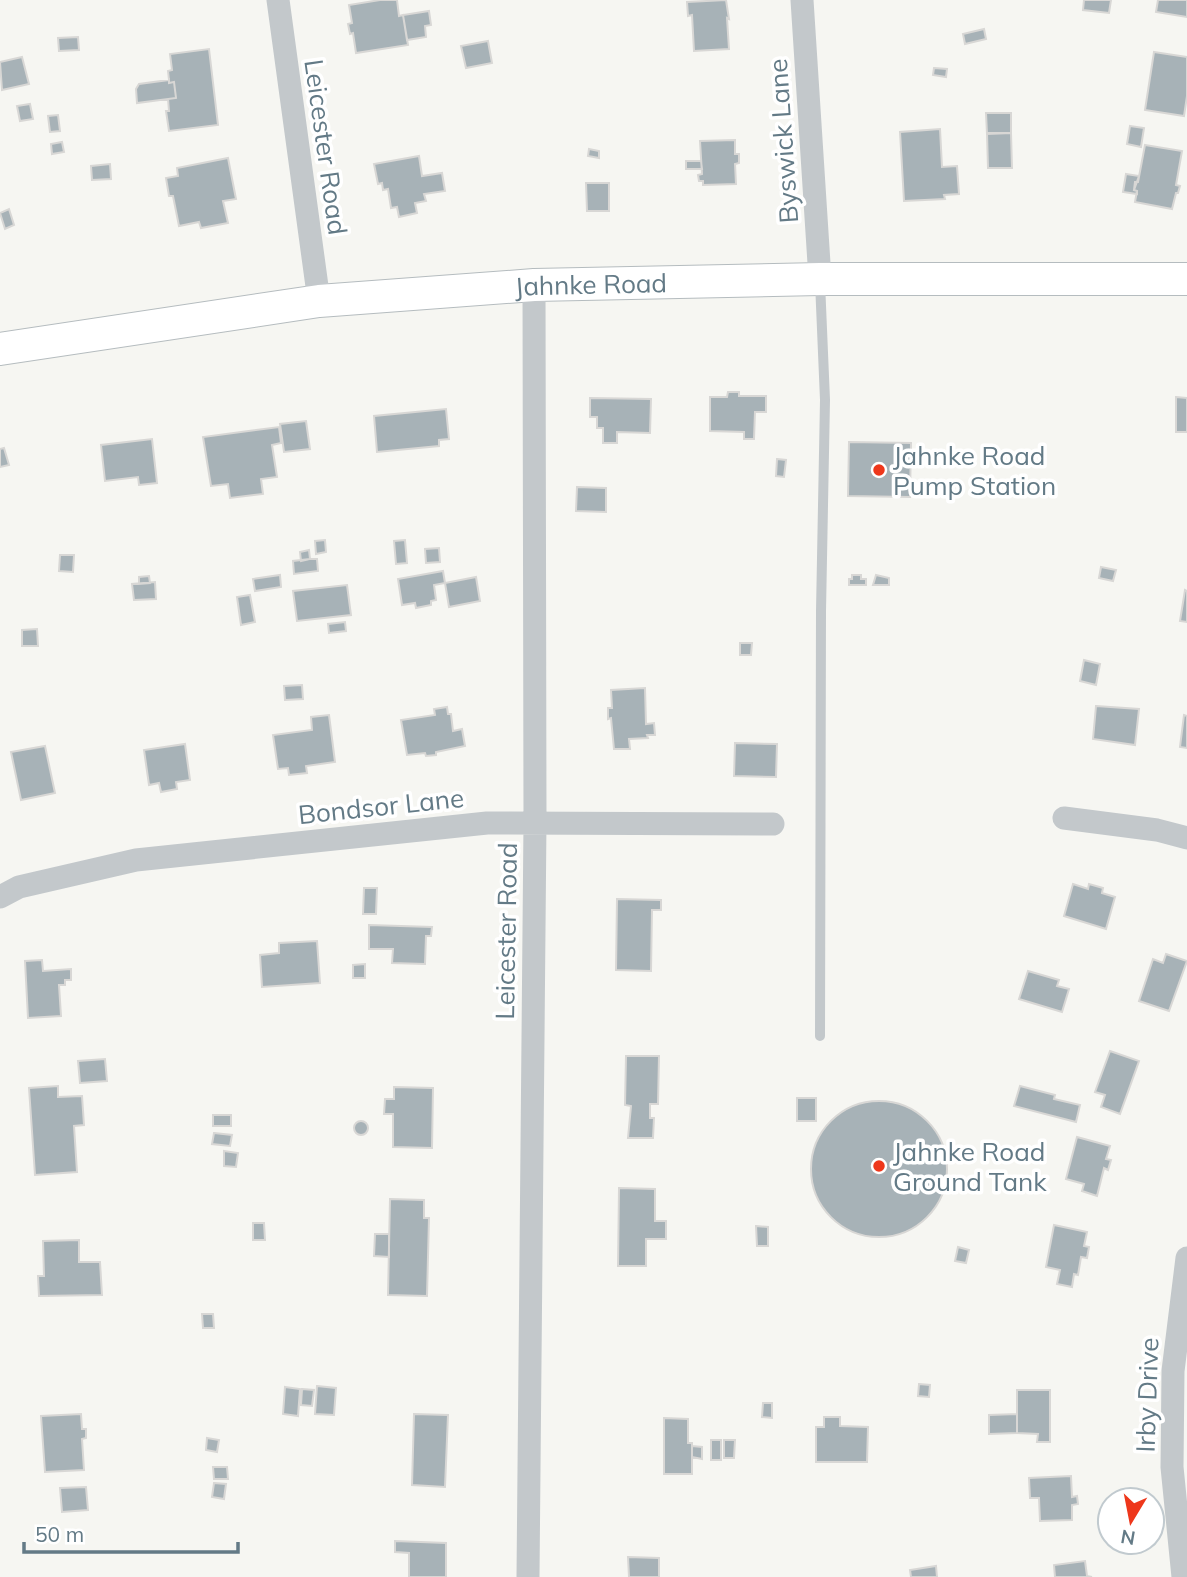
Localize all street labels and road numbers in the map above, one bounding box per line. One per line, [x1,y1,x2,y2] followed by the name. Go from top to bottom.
[297,57,355,237] street label: Leicester Road
[761,58,805,224] street label: Byswick Lane
[513,266,667,303] street label: Jahnke Road
[296,781,466,831] street label: Bondsor Lane
[488,842,524,1020] street label: Leicester Road
[1129,1337,1165,1453] street label: Irby Drive

